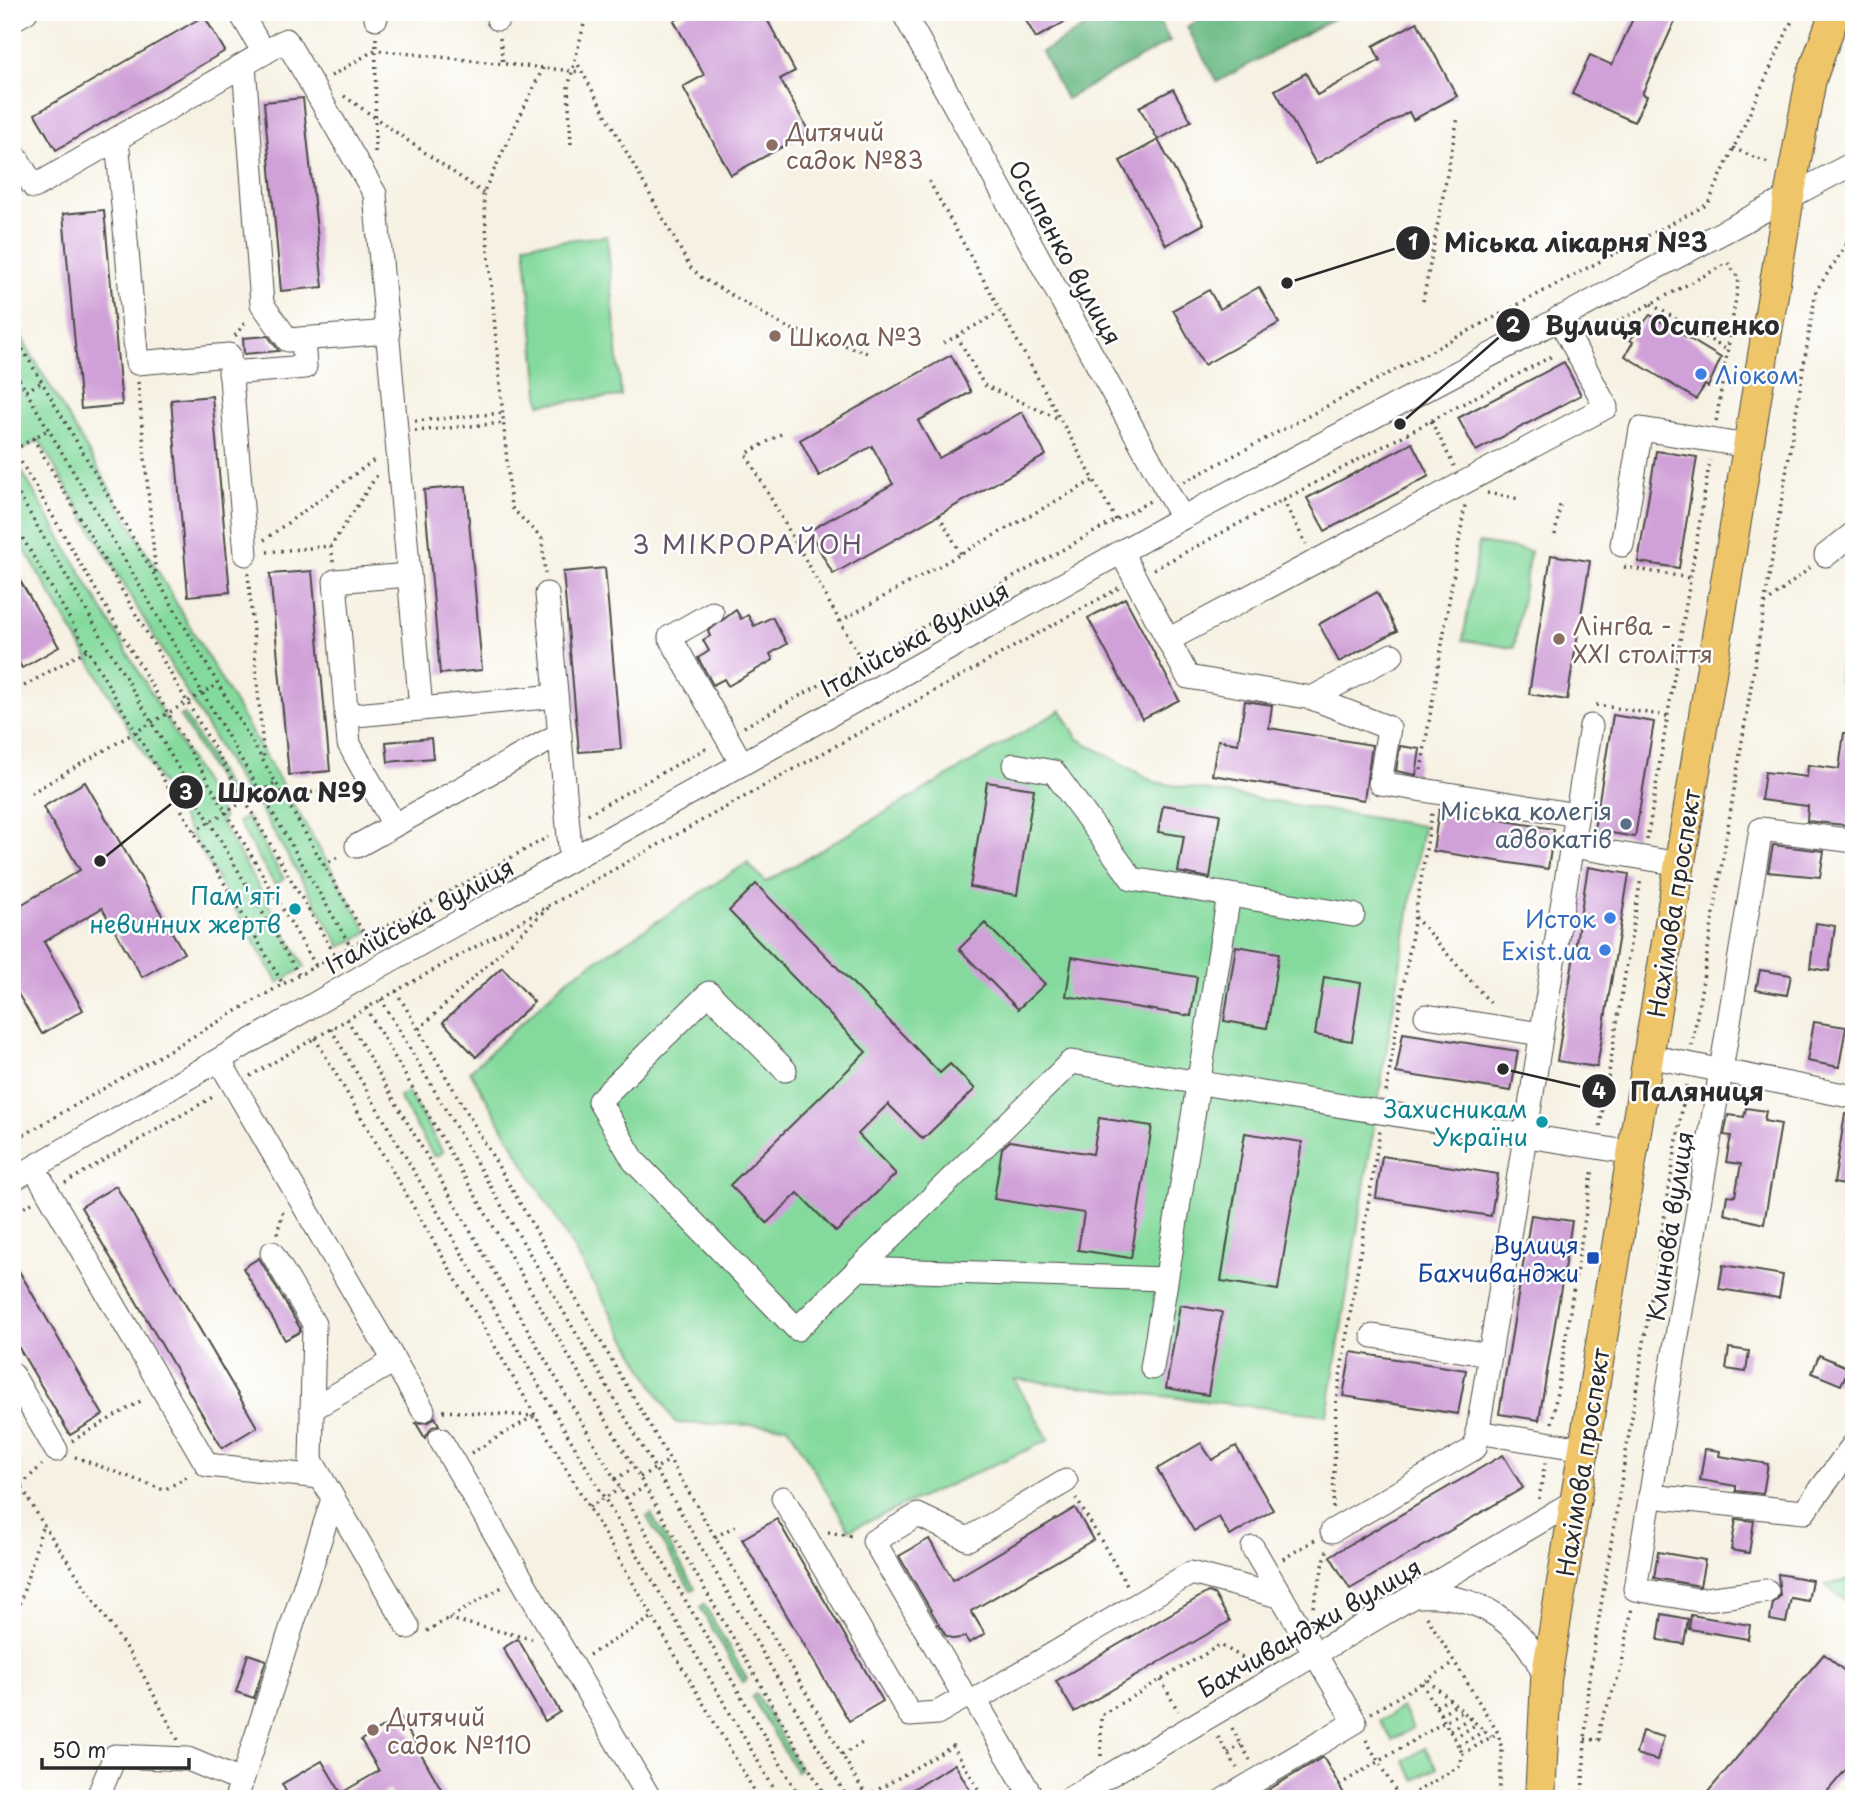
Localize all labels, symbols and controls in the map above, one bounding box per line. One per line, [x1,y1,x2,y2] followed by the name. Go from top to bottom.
[785,113,923,177] place label: Дитячий садок №83
[764,137,780,153] marker: Дитячий садок №83
[1000,153,1132,351] street label: Осипенко вулиця
[1395,220,1722,267] callout: Міська лікарня №3
[1444,222,1708,261] text: Міська лікарня №3
[1408,225,1418,257] text: 1
[1496,302,1794,349] callout: Вулиця Осипенко
[1544,305,1780,344] text: Вулиця Осипенко
[1506,308,1521,340] text: 2
[789,318,922,354] place label: Школа №3
[767,328,783,344] marker: Школа №3
[1715,356,1799,392] place label: Ліоком
[1693,366,1709,382] marker: Ліоком
[632,524,864,563] district label: 3 МІКРОРАЙОН
[813,571,1015,705] street label: Італійська вулиця
[1573,607,1713,671] place label: Лінгва - XXI століття
[1551,631,1567,647] marker: Лінгва - XXI століття
[168,769,382,816] callout: Школа №9
[217,772,367,811] text: Школа №9
[179,775,193,807] text: 3
[1637,786,1709,1020] street label: Нахімова проспект
[1440,792,1612,856] place label: Міська колегія адвокатів
[1618,816,1634,832] marker: Міська колегія адвокатів
[318,848,520,982] street label: Італійська вулиця
[89,877,281,941] place label: Пам'яті невинних жертв
[1525,900,1597,936] place label: Исток
[287,901,303,917] marker: Пам'яті невинних жертв
[1602,910,1618,926] marker: Исток
[1501,932,1591,968] place label: Exist.ua
[1597,942,1613,958] marker: Exist.ua
[1581,1068,1778,1115] callout: Паляниця
[1630,1071,1764,1110] text: Паляниця
[1592,1074,1606,1106] text: 4
[1384,1090,1528,1154] place label: Захисникам України
[1534,1114,1550,1130] marker: Захисникам України
[1636,1129,1702,1323] street label: Клинова вулиця
[1418,1226,1579,1290] place label: Вулиця Бахчиванджи
[1585,1250,1601,1266] marker: Вулиця Бахчиванджи
[1546,1345,1618,1579] street label: Нахімова проспект
[1191,1548,1427,1706] street label: Бахчиванджи вулиця
[386,1698,532,1762] place label: Дитячий садок №110
[365,1722,381,1738] marker: Дитячий садок №110
[42,1727,189,1771] scale bar
[52,1733,106,1765] text: 50 m

